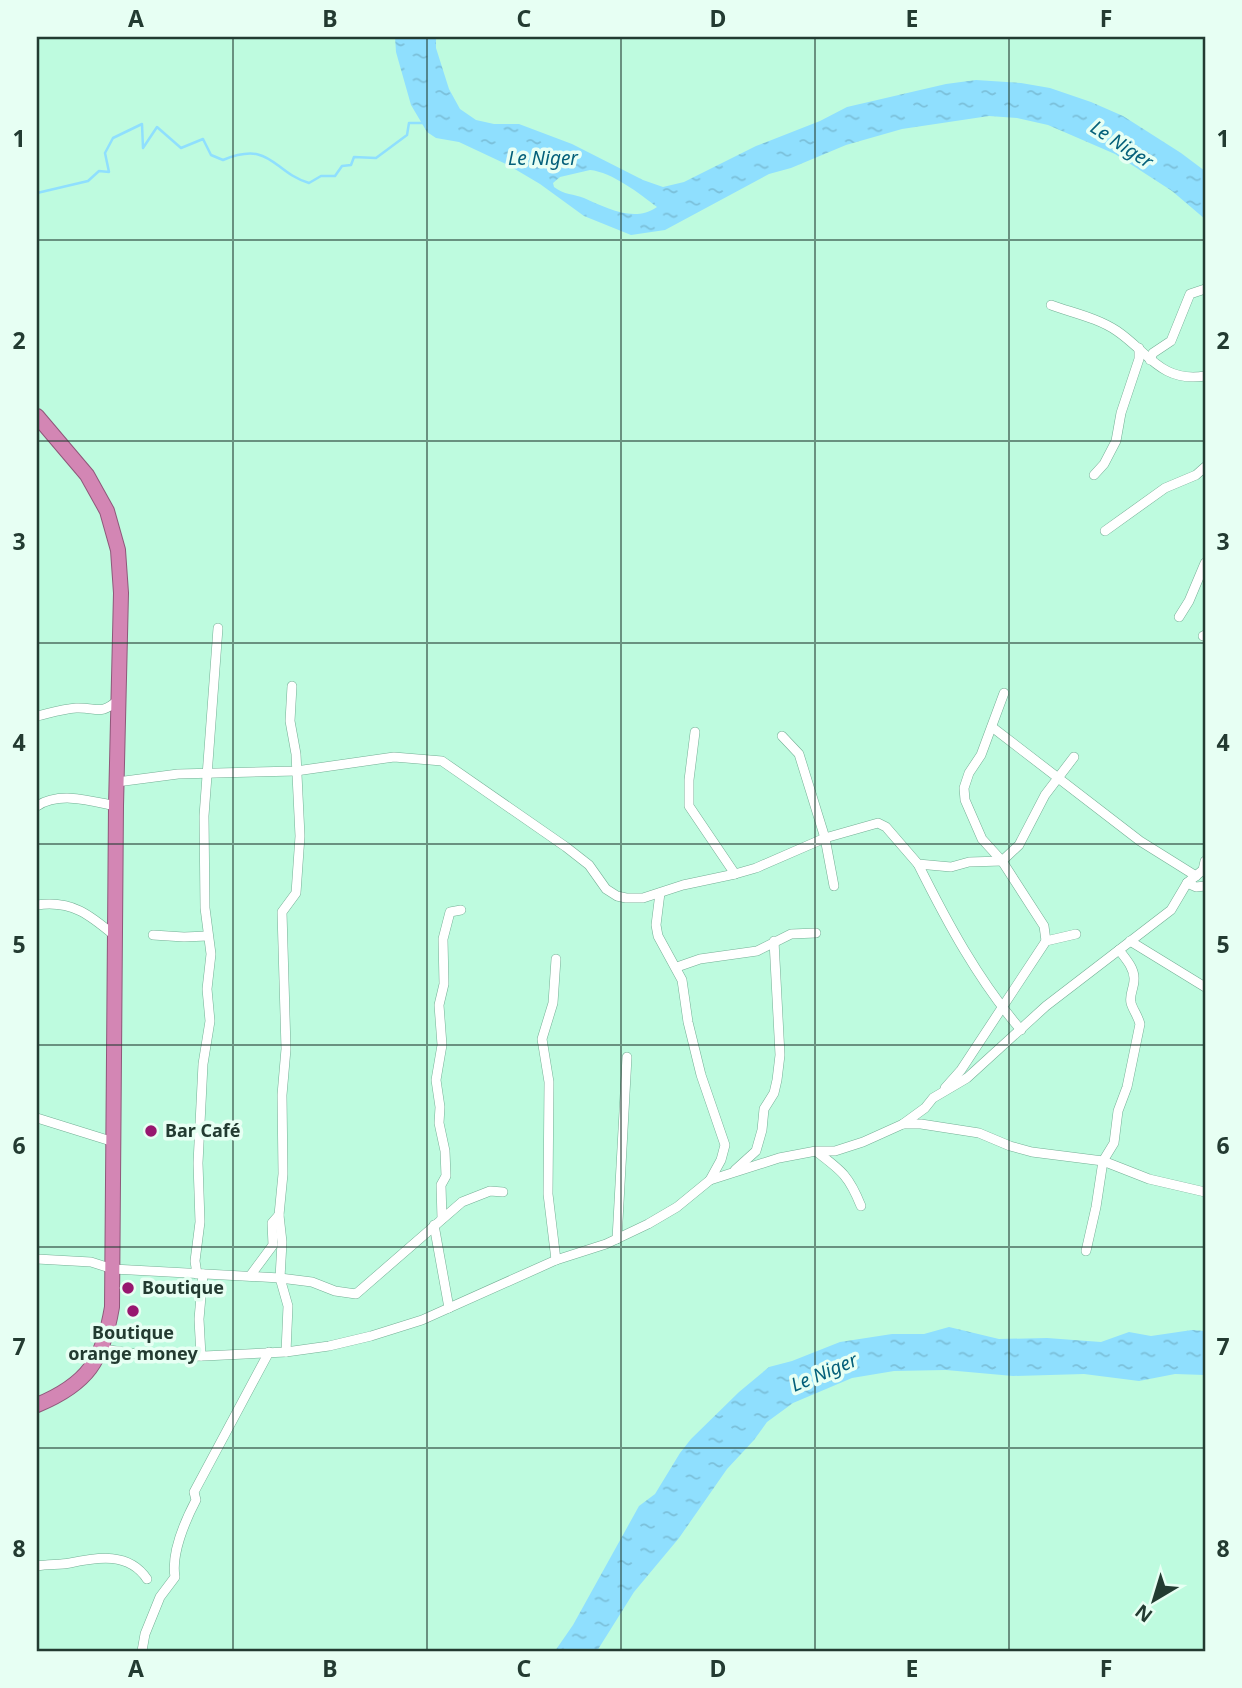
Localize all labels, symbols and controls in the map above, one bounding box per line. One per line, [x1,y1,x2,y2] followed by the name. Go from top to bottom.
[128,2,144,34] text: A
[322,2,338,34] text: B
[517,2,532,34] text: C
[710,2,726,34] text: D
[906,2,918,34] text: E
[1100,2,1112,34] text: F
[1086,114,1160,175] water label: Le Niger
[12,122,26,154] text: 1
[1216,122,1230,154] text: 1
[508,145,579,171] water label: Le Niger
[12,324,26,356] text: 2
[1216,324,1230,356] text: 2
[12,525,26,557] text: 3
[1216,525,1230,557] text: 3
[12,726,26,758] text: 4
[1216,726,1230,758] text: 4
[12,928,26,960] text: 5
[1216,928,1230,960] text: 5
[165,1118,241,1142] place label: Bar Café
[143,1123,159,1139] marker: Bar Café
[12,1129,26,1161] text: 6
[1216,1129,1230,1161] text: 6
[142,1275,224,1299] place label: Boutique
[120,1280,136,1296] marker: Boutique
[125,1303,141,1319] marker: Boutique orange money
[68,1320,198,1365] place label: Boutique orange money
[12,1330,26,1362] text: 7
[1216,1330,1230,1362] text: 7
[787,1346,863,1398] water label: Le Niger
[12,1532,26,1564] text: 8
[1216,1532,1230,1564] text: 8
[1120,1566,1190,1636] north arrow
[1129,1598,1158,1628] text: N
[128,1652,144,1684] text: A
[322,1652,338,1684] text: B
[517,1652,532,1684] text: C
[710,1652,726,1684] text: D
[906,1652,918,1684] text: E
[1100,1652,1112,1684] text: F

